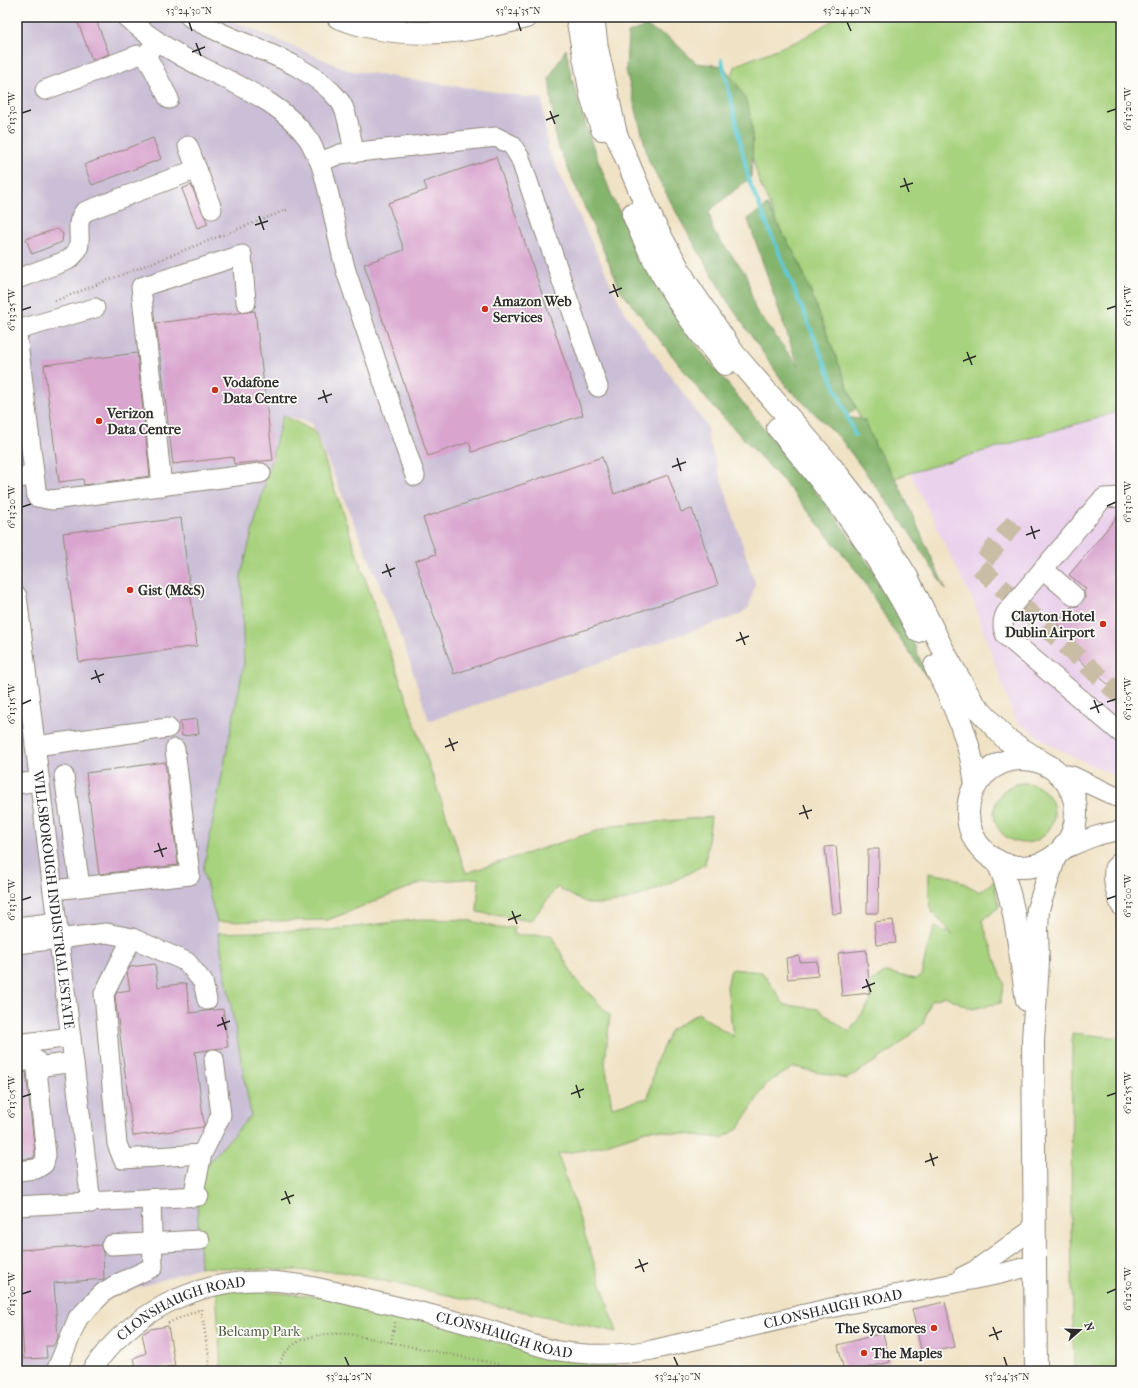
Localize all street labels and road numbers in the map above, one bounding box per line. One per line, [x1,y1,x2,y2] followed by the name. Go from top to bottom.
[29,768,78,1031] street label: WILLSBOROUGH INDUSTRIAL ESTATE
[113,1273,247,1344] street label: CLONSHAUGH ROAD
[762,1286,904,1333] street label: CLONSHAUGH ROAD
[434,1308,574,1362] street label: CLONSHAUGH ROAD

